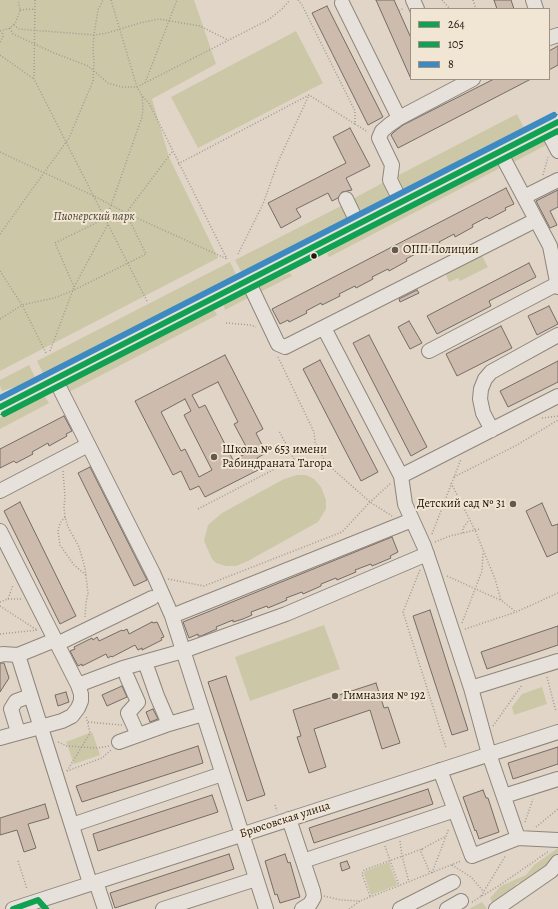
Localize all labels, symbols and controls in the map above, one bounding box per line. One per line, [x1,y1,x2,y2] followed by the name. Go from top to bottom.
[410,8,550,80] legend
[448,16,465,32] text: 264
[448,36,464,52] text: 105
[448,56,454,72] text: 8
[53,210,135,224] park label: Пионерский парк
[403,243,479,257] place label: ОПП Полиции
[390,245,400,255] marker: ОПП Полиции
[309,251,319,261] unlabelled marker
[222,443,332,471] place label: Школа № 653 имени Рабиндраната Тагора
[209,452,219,462] marker: Школа № 653 имени Рабиндраната Тагора
[417,497,505,511] place label: Детский сад № 31
[508,499,518,509] marker: Детский сад № 31
[343,689,425,703] place label: Гимназия № 192
[330,691,340,701] marker: Гимназия № 192
[238,799,332,841] street label: Брюсовская улица

